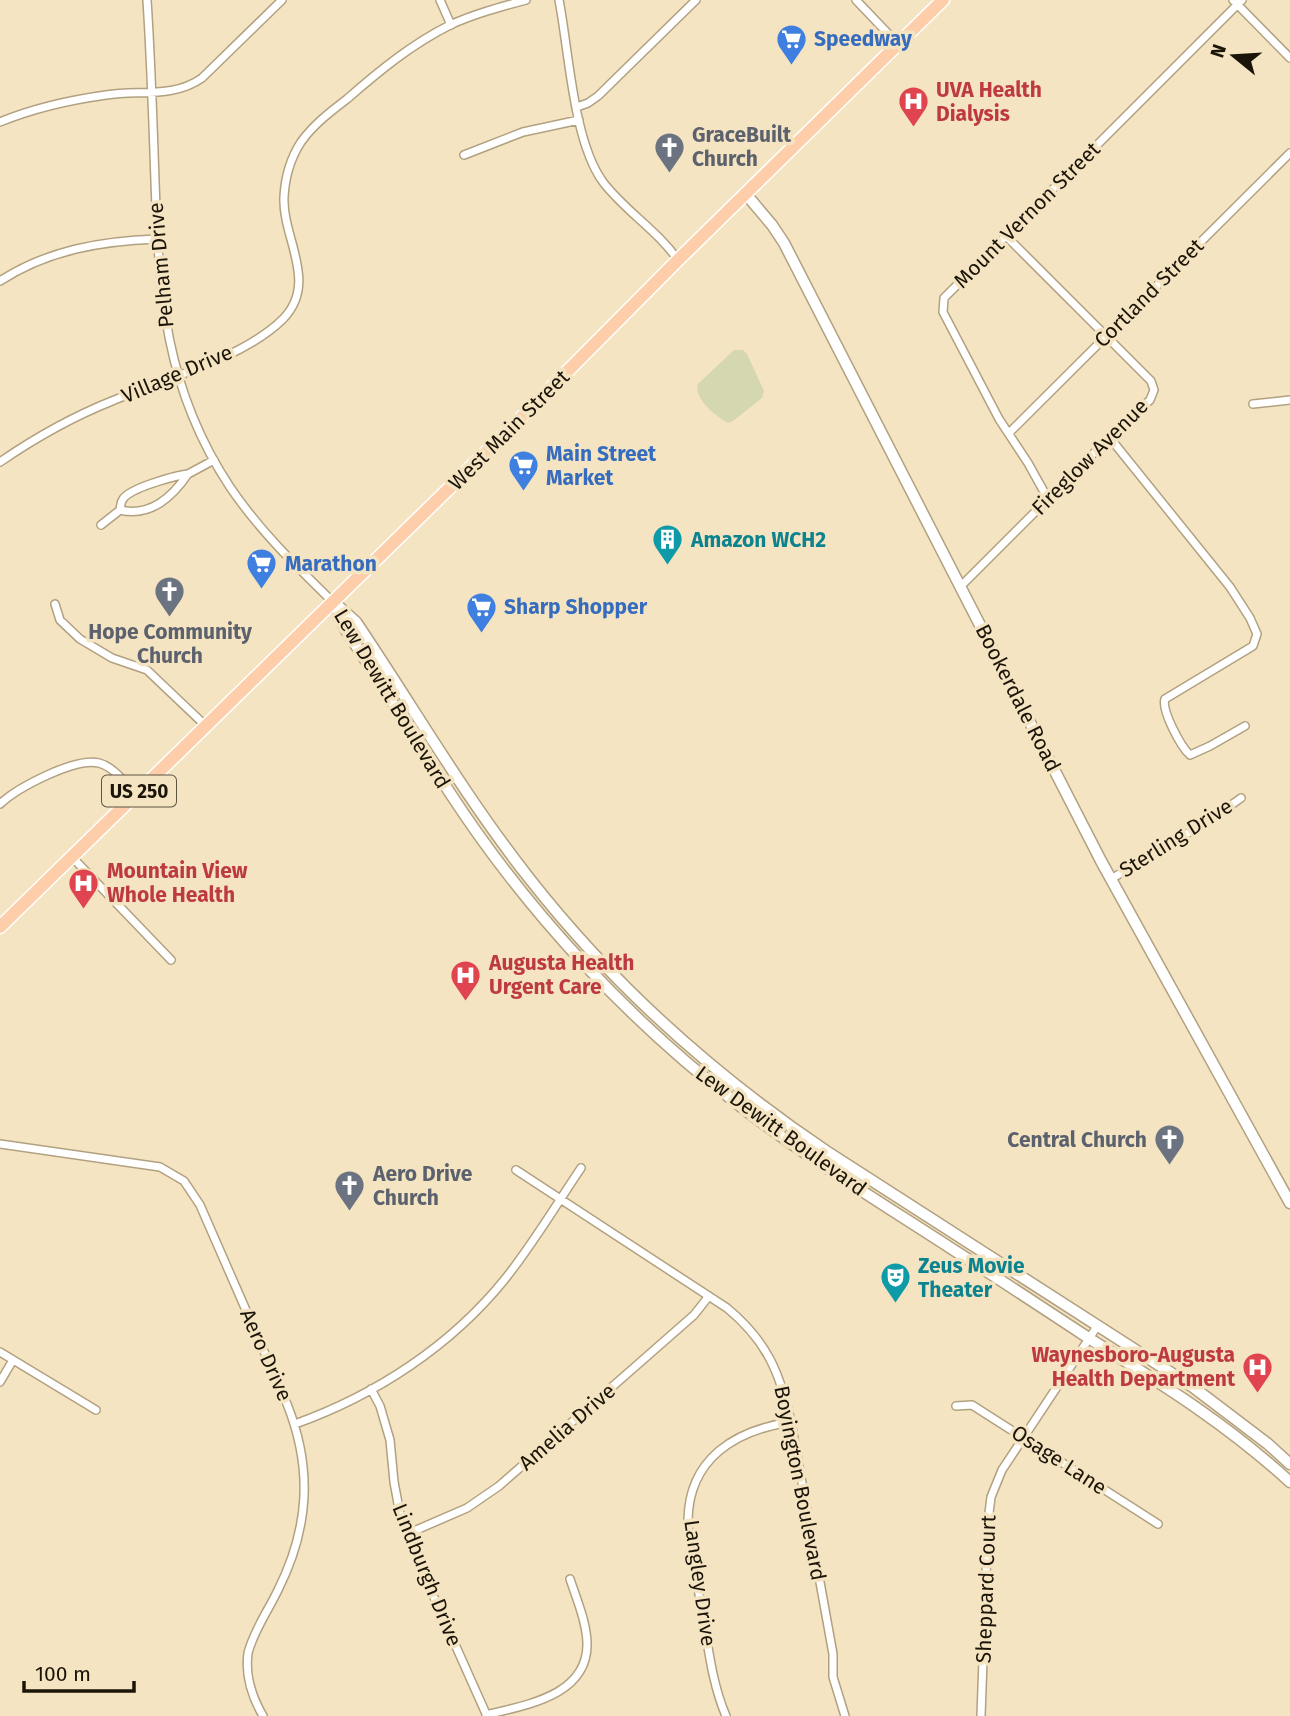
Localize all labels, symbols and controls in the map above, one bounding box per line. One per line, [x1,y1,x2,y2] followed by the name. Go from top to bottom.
[1199,21,1269,91] north arrow
[774,22,808,66] supermarket icon: Speedway
[814,26,912,52] place label: Speedway
[1205,41,1231,60] text: N
[936,77,1042,127] place label: UVA Health Dialysis
[896,85,930,129] hospital icon: UVA Health Dialysis
[692,122,792,172] place label: GraceBuilt Church
[652,130,686,174] church icon: GraceBuilt Church
[948,136,1106,294] street label: Mount Vernon Street
[143,201,179,329] street label: Pelham Drive
[1089,233,1209,353] street label: Cortland Street
[118,339,236,409] street label: Village Drive
[443,364,575,496] street label: West Main Street
[1026,393,1154,521] street label: Fireglow Avenue
[546,441,657,491] place label: Main Street Market
[506,449,540,493] supermarket icon: Main Street Market
[651,523,685,567] building icon: Amazon WCH2
[690,527,826,553] place label: Amazon WCH2
[245,547,279,591] supermarket icon: Marathon
[285,551,377,577] place label: Marathon
[153,575,187,619] church icon: Hope Community Church
[464,590,498,634] supermarket icon: Sharp Shopper
[504,594,648,620] place label: Sharp Shopper
[328,605,456,793] street label: Lew Dewitt Boulevard
[88,619,252,669] place label: Hope Community Church
[970,620,1066,776] street label: Bookerdale Road
[102,776,176,806] road number: US 250
[1115,793,1237,883] street label: Sterling Drive
[107,858,248,908] place label: Mountain View Whole Health
[67,866,101,910] hospital icon: Mountain View Whole Health
[488,950,634,1000] place label: Augusta Health Urgent Care
[449,958,483,1002] hospital icon: Augusta Health Urgent Care
[691,1060,871,1202] street label: Lew Dewitt Boulevard
[1153,1123,1187,1167] church icon: Central Church
[1007,1127,1147,1153] place label: Central Church
[372,1161,473,1211] place label: Aero Drive Church
[333,1169,367,1213] church icon: Aero Drive Church
[918,1253,1025,1303] place label: Zeus Movie Theater
[878,1261,912,1305] theatre icon: Zeus Movie Theater
[234,1305,298,1405] street label: Aero Drive
[1031,1342,1236,1392] place label: Waynesboro-Augusta Health Department
[1241,1350,1275,1394] hospital icon: Waynesboro-Augusta Health Department
[513,1378,621,1476] street label: Amelia Drive
[768,1383,832,1583] street label: Boyington Boulevard
[1006,1420,1112,1500] street label: Osage Lane
[387,1500,467,1650] street label: Lindburgh Drive
[970,1514,1002,1664] street label: Sheppard Court
[678,1518,722,1648] street label: Langley Drive
[24,1650,135,1694] scale bar
[35,1661,91,1687] text: 100 m

